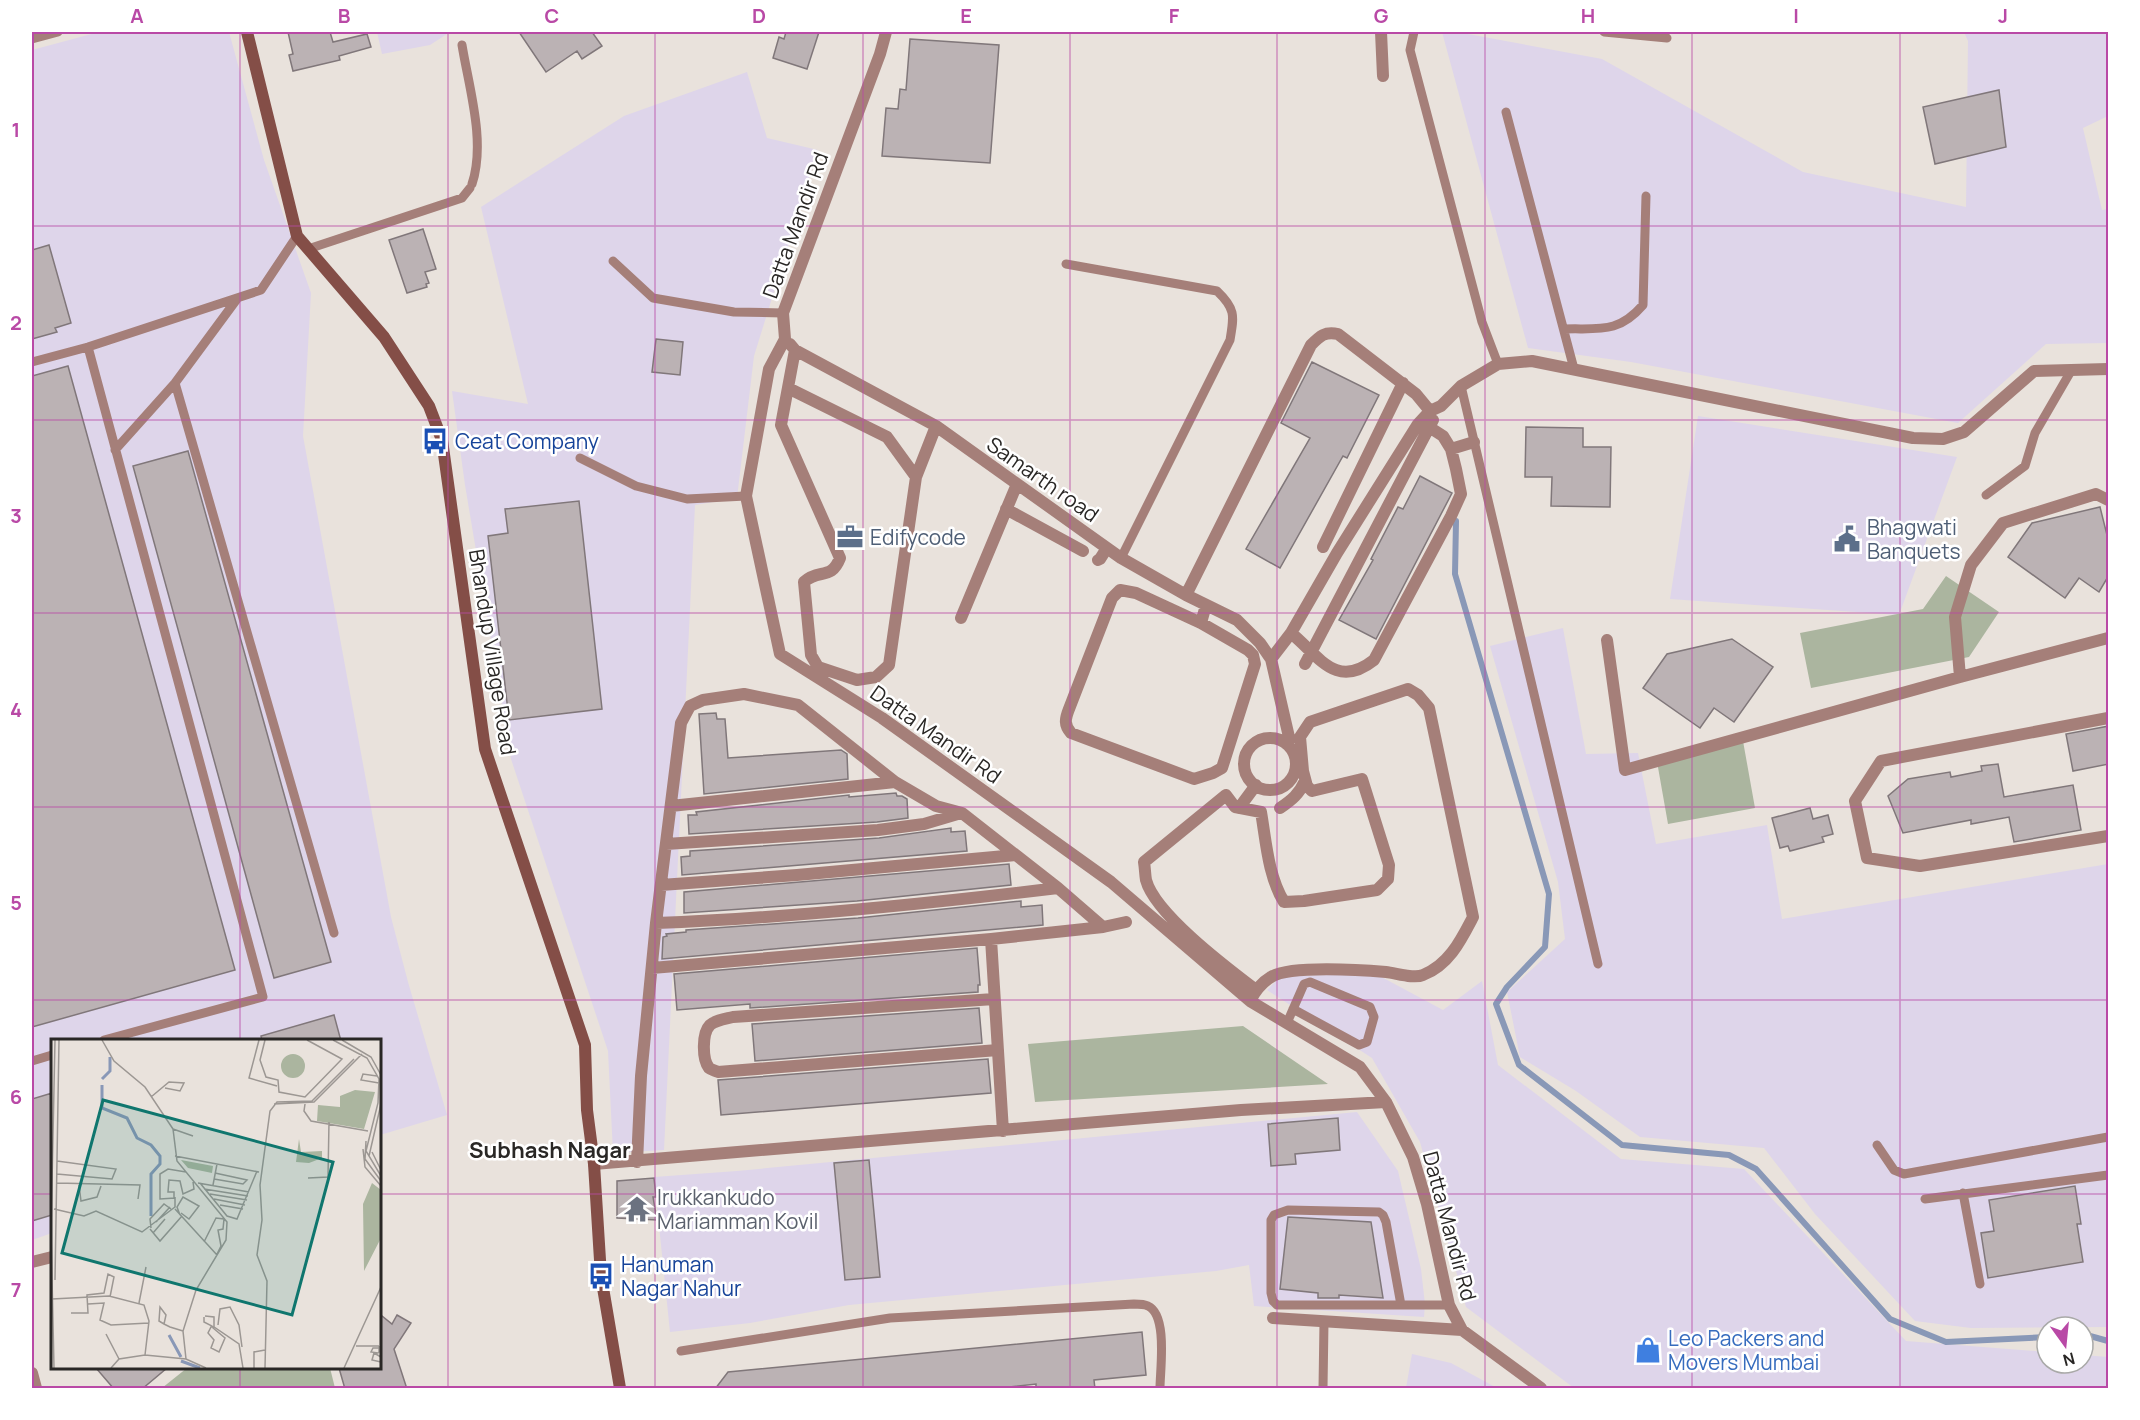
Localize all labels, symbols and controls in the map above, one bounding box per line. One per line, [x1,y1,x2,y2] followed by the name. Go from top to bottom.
[130,2,144,29] text: A
[338,2,351,29] text: B
[545,2,559,29] text: C
[752,2,766,29] text: D
[960,2,972,29] text: E
[1169,2,1180,29] text: F
[1374,2,1389,29] text: G
[1581,2,1595,29] text: H
[1793,2,1799,29] text: I
[1998,2,2008,29] text: J
[12,116,20,143] text: 1
[756,148,834,302] street label: Datta Mandir Rd
[10,309,22,336] text: 2
[420,426,450,456] bus stop icon: Ceat Company
[455,427,599,455] place label: Ceat Company
[981,430,1105,528] street label: Samarth road
[10,502,22,529] text: 3
[1867,513,1961,565] place label: Bhagwati Banquets
[835,522,865,552] office icon: Edifycode
[870,523,966,551] place label: Edifycode
[1832,524,1862,554] public building icon: Bhagwati Banquets
[463,547,523,757] street label: Bhandup Village Road
[865,678,1007,790] street label: Datta Mandir Rd
[10,696,22,723] text: 4
[10,889,22,916] text: 5
[51,1039,381,1369] inset map
[10,1083,22,1110] text: 6
[469,1135,631,1165] district label: Subhash Nagar
[1417,1148,1483,1304] street label: Datta Mandir Rd
[657,1183,819,1235] place label: Irukkankudo Mariamman Kovil
[622,1194,652,1224] temple icon: Irukkankudo Mariamman Kovil
[621,1250,742,1302] place label: Hanuman Nagar Nahur
[586,1261,616,1291] bus stop icon: Hanuman Nagar Nahur
[11,1276,21,1303] text: 7
[2035,1315,2095,1375] north arrow
[1668,1324,1824,1376] place label: Leo Packers and Movers Mumbai
[1633,1335,1663,1365] shop icon: Leo Packers and Movers Mumbai
[2060,1347,2077,1372] text: N

